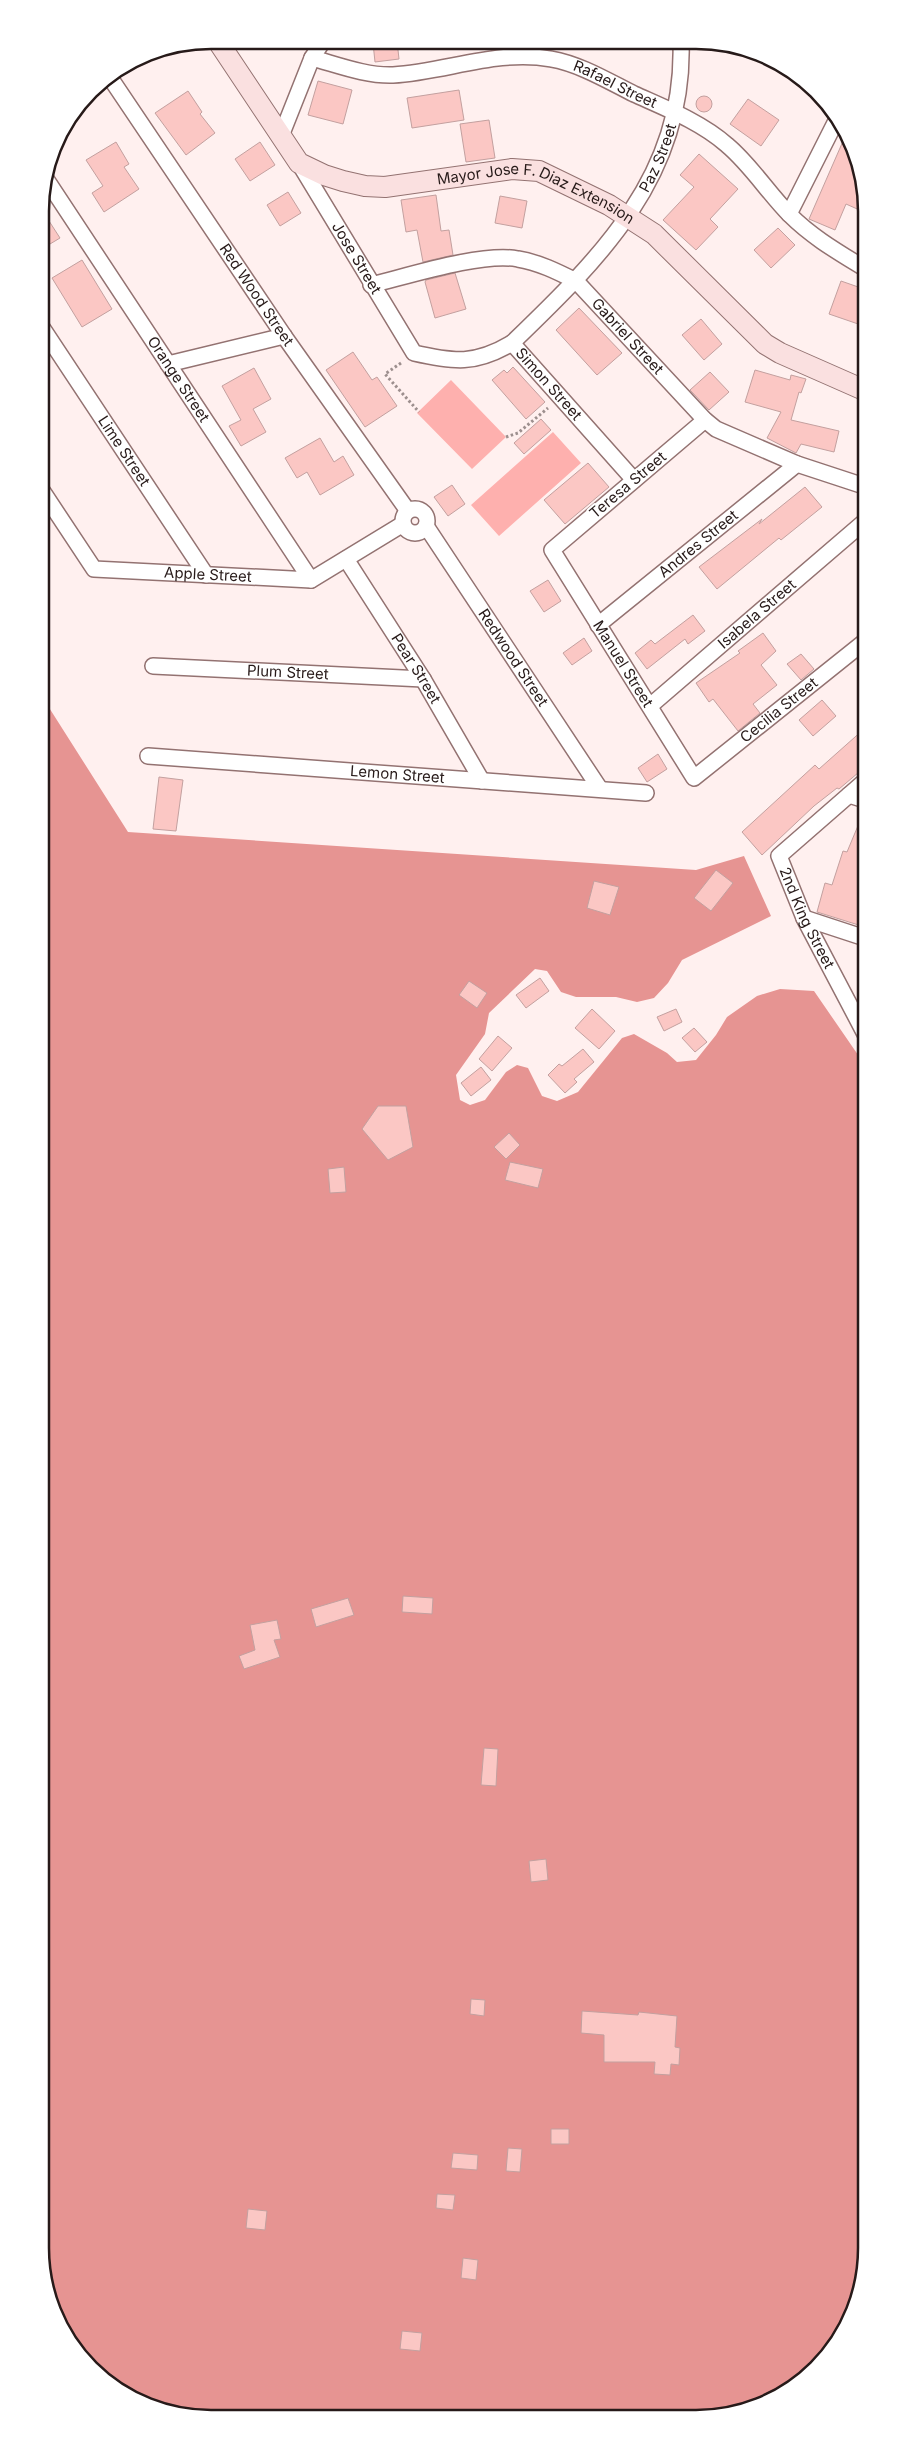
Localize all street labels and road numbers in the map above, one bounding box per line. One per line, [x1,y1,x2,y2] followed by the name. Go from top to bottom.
[571,56,660,112] street label: Rafael Street
[635,121,680,195] street label: Paz Street
[436,159,638,228] street label: Mayor Jose F. Diaz Extension
[328,218,386,297] street label: Jose Street
[216,240,298,350] street label: Red Wood Street
[588,294,668,378] street label: Gabriel Street
[144,332,214,426] street label: Orange Street
[512,344,586,424] street label: Simon Street
[94,412,154,490] street label: Lime Street
[585,447,670,522] street label: Teresa Street
[654,506,742,581] street label: Andres Street
[164,563,252,586] street label: Apple Street
[714,575,800,653] street label: Isabela Street
[474,605,553,710] street label: Redwood Street
[589,617,658,711] street label: Manuel Street
[387,630,445,707] street label: Pear Street
[247,661,329,683] street label: Plum Street
[736,673,821,747] street label: Cecilia Street
[349,761,445,787] street label: Lemon Street
[775,864,839,972] street label: 2nd King Street

